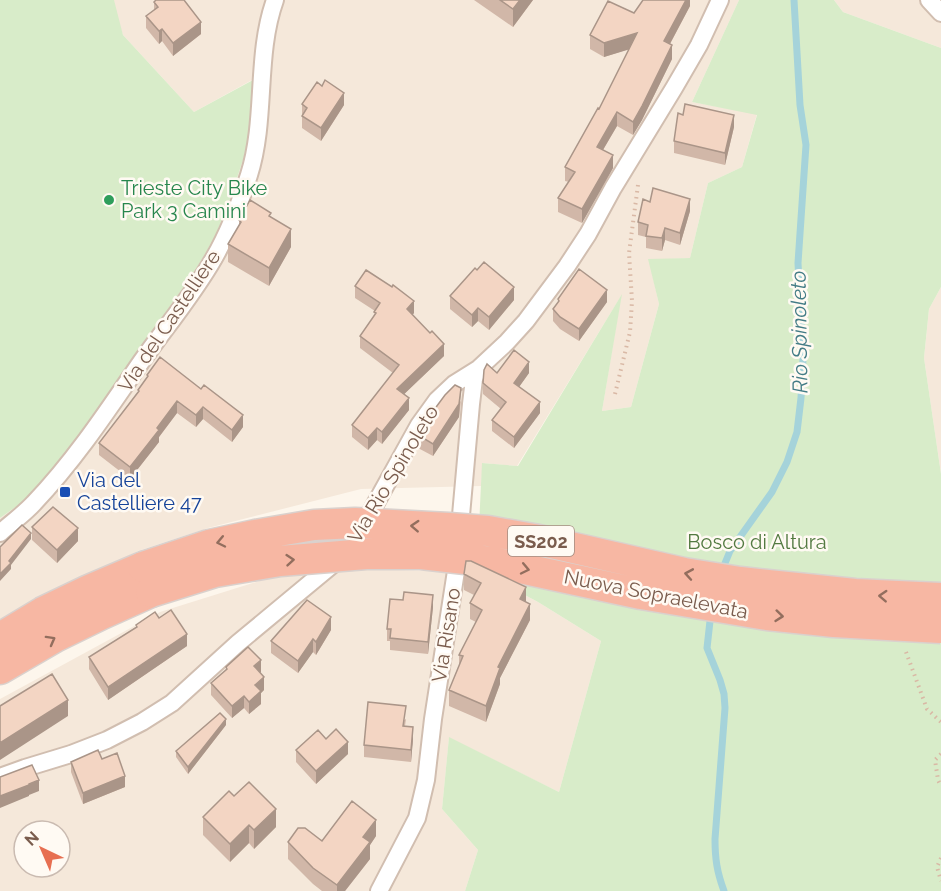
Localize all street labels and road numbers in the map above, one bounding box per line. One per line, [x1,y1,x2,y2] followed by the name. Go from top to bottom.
[113,245,226,397] street label: Via del Castelliere
[342,401,444,547] street label: Via Rio Spinoleto
[508,526,574,556] road number: SS202
[562,564,750,624] street label: Nuova Sopraelevata
[427,586,465,684] street label: Via Risano

